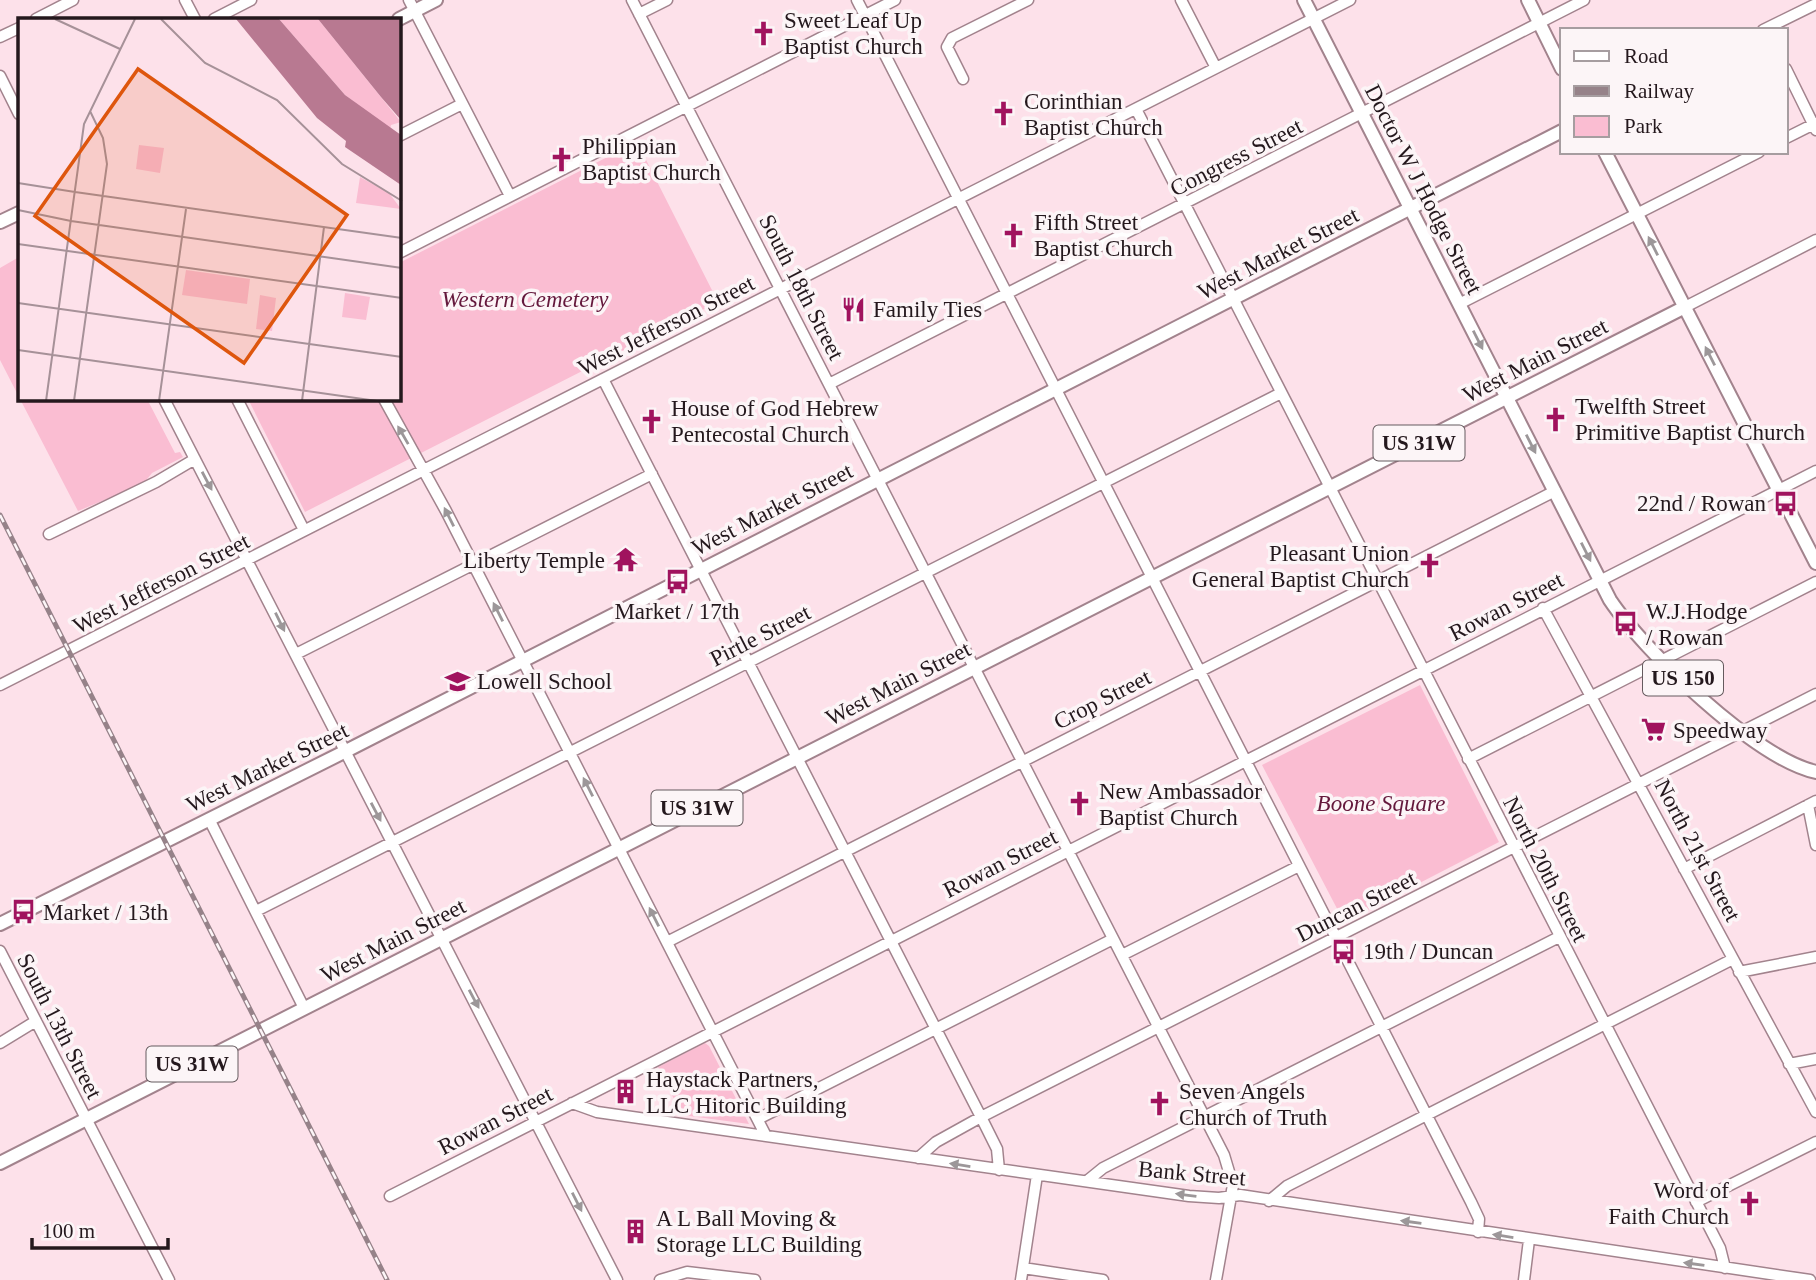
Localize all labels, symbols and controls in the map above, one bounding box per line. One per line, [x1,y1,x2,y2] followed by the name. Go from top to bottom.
[784,8,923,59] place label: Sweet Leaf Up Baptist Church
[18,18,401,401] inset map
[750,19,778,47] church icon: Sweet Leaf Up Baptist Church
[1560,28,1788,154] legend
[1624,44,1669,68] text: Road
[1624,79,1694,103] text: Railway
[1360,80,1488,299] street label: Doctor W J Hodge Street
[1024,89,1163,140] place label: Corinthian Baptist Church
[990,100,1018,128] church icon: Corinthian Baptist Church
[1166,113,1307,202] street label: Congress Street
[1624,114,1663,138] text: Park
[582,134,721,185] place label: Philippian Baptist Church
[548,145,576,173] church icon: Philippian Baptist Church
[1194,202,1363,305] street label: West Market Street
[754,210,849,365] street label: South 18th Street
[1034,210,1173,261] place label: Fifth Street Baptist Church
[1000,221,1028,249] church icon: Fifth Street Baptist Church
[1648,236,1659,256] one-way arrow
[574,270,759,381] street label: West Jefferson Street
[441,287,609,312] park label: Western Cemetery
[839,295,867,323] restaurant icon: Family Ties
[873,297,982,322] place label: Family Ties
[1459,313,1612,408] street label: West Main Street
[1472,330,1483,350] one-way arrow
[1704,345,1716,365] one-way arrow
[1575,394,1805,445] place label: Twelfth Street Primitive Baptist Church
[671,396,879,447] place label: House of God Hebrew Pentecostal Church
[1541,405,1569,433] church icon: Twelfth Street Primitive Baptist Church
[637,407,665,435] church icon: House of God Hebrew Pentecostal Church
[397,426,409,445] one-way arrow
[1374,426,1464,460] road number: US 31W
[1526,434,1537,454] one-way arrow
[688,458,857,561] street label: West Market Street
[201,472,213,491] one-way arrow
[1772,489,1800,517] bus stop icon: 22nd / Rowan
[1637,491,1766,516] place label: 22nd / Rowan
[443,507,455,527] one-way arrow
[69,528,254,639] street label: West Jefferson Street
[1192,541,1409,592] place label: Pleasant Union General Baptist Church
[1581,542,1592,562] one-way arrow
[611,546,639,574] temple icon: Liberty Temple
[463,548,605,573] place label: Liberty Temple
[1415,552,1443,580] church icon: Pleasant Union General Baptist Church
[663,567,691,595] bus stop icon: Market / 17th
[1445,567,1568,646] street label: Rowan Street
[614,599,740,624] place label: Market / 17th
[706,599,815,671] street label: Pirtle Street
[1646,599,1747,650] place label: W.J.Hodge / Rowan
[492,602,504,622] one-way arrow
[1612,610,1640,638] bus stop icon: W.J.Hodge / Rowan
[274,612,285,632] one-way arrow
[822,636,975,731] street label: West Main Street
[1643,660,1723,696] road number: US 150
[1050,664,1155,735] street label: Crop Street
[443,667,471,695] school or university icon: Lowell School
[477,669,612,694] place label: Lowell School
[1639,716,1667,744] supermarket icon: Speedway
[182,717,353,817] street label: West Market Street
[1673,718,1768,743] place label: Speedway
[1650,775,1746,926] street label: North 21st Street
[582,776,594,796] one-way arrow
[1099,779,1262,830] place label: New Ambassador Baptist Church
[652,790,742,826] road number: US 31W
[1065,790,1093,818] church icon: New Ambassador Baptist Church
[1317,791,1445,816] park label: Boone Square
[1498,792,1593,947] street label: North 20th Street
[370,802,382,822] one-way arrow
[939,824,1062,903] street label: Rowan Street
[1292,865,1421,947] street label: Duncan Street
[317,893,470,988] street label: West Main Street
[9,898,37,926] bus stop icon: Market / 13th
[43,900,169,925] place label: Market / 13th
[649,907,660,927] one-way arrow
[1329,937,1357,965] bus stop icon: 19th / Duncan
[1363,939,1494,964] place label: 19th / Duncan
[12,949,107,1104] street label: South 13th Street
[468,990,480,1009] one-way arrow
[146,1046,238,1082] road number: US 31W
[646,1067,847,1118] place label: Haystack Partners, LLC Hitoric Building
[612,1078,640,1106] building icon: Haystack Partners, LLC Hitoric Building
[1179,1079,1328,1130] place label: Seven Angels Church of Truth
[434,1081,557,1160] street label: Rowan Street
[1145,1090,1173,1118] church icon: Seven Angels Church of Truth
[1137,1156,1247,1191] street label: Bank Street
[949,1159,971,1170] one-way arrow
[1608,1178,1729,1229] place label: Word of Faith Church
[1735,1189,1763,1217] church icon: Word of Faith Church
[1175,1190,1197,1201] one-way arrow
[571,1192,583,1212] one-way arrow
[32,1206,168,1250] scale bar
[656,1206,862,1257] place label: A L Ball Moving & Storage LLC Building
[1400,1216,1422,1227] one-way arrow
[622,1217,650,1245] building icon: A L Ball Moving & Storage LLC Building
[42,1219,95,1243] text: 100 m
[1492,1230,1514,1241] one-way arrow
[1683,1258,1705,1269] one-way arrow

